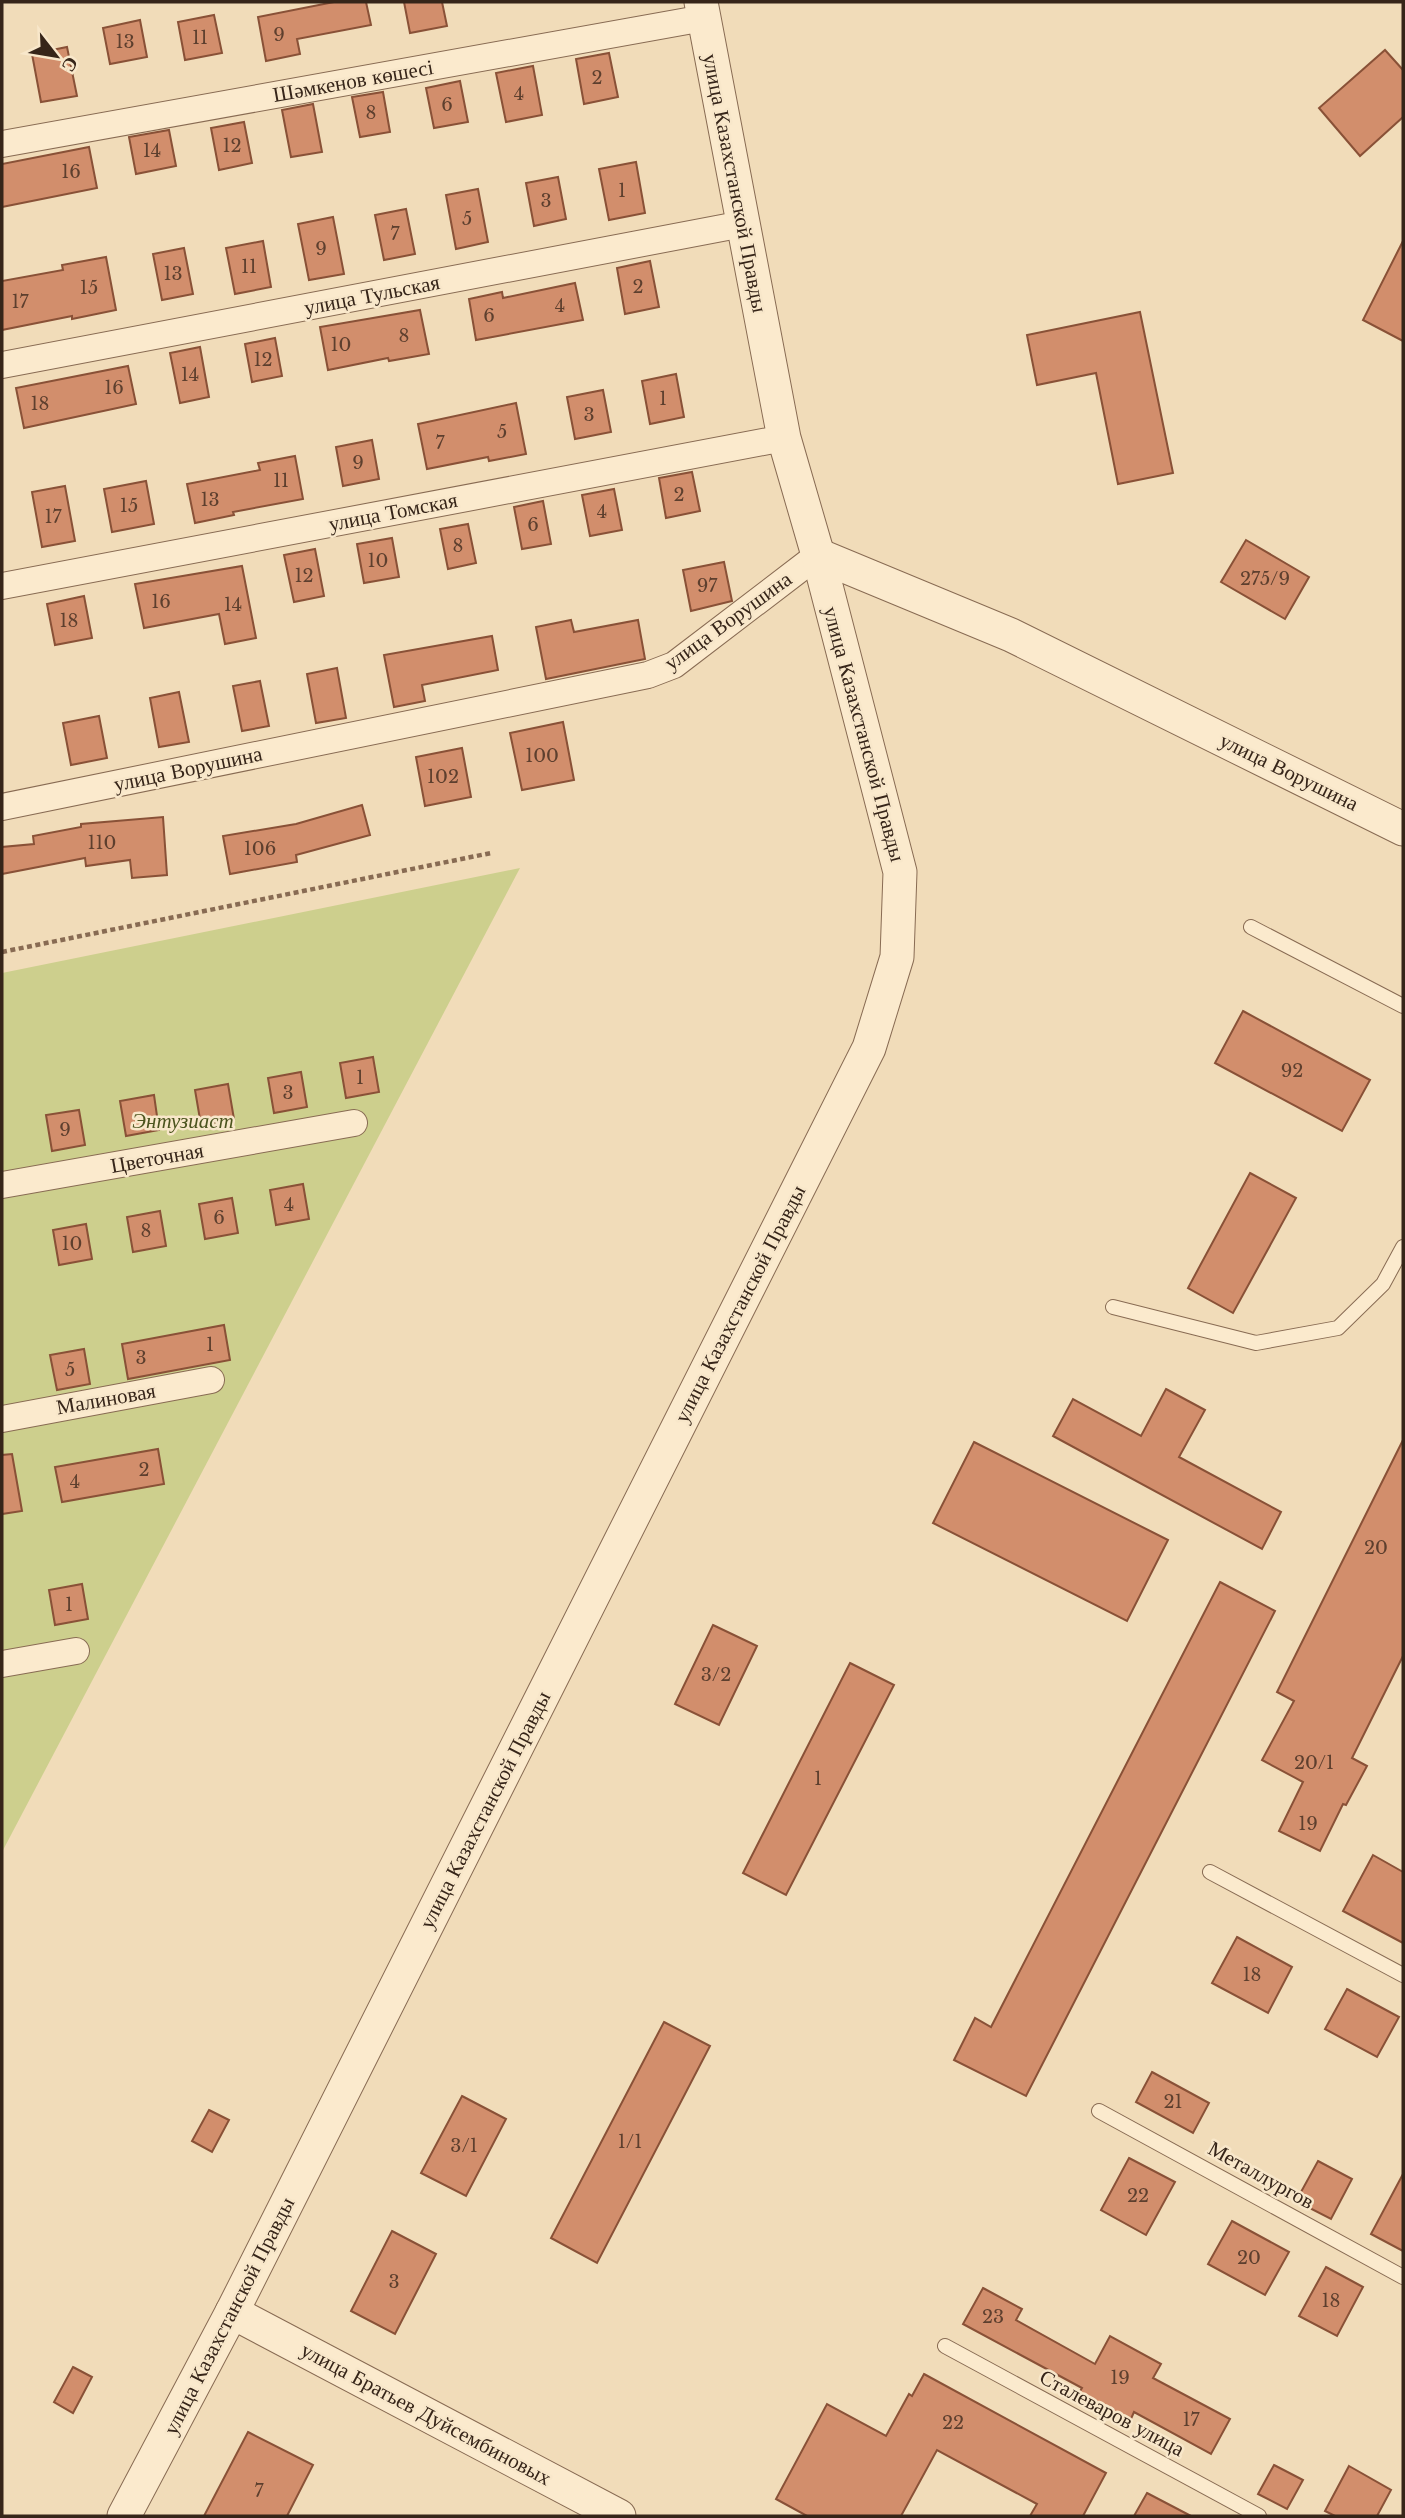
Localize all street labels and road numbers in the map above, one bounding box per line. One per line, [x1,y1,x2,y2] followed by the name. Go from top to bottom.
[697,51,773,315] street label: улица Казахстанской Правды
[271,54,435,108] street label: Шәмкенов көшесі
[302,269,442,321] street label: улица Тульская
[326,487,460,537] street label: улица Томская
[659,566,797,676] street label: улица Ворушина
[817,604,911,864] street label: улица Казахстанской Правды
[1215,727,1363,817] street label: улица Ворушина
[111,740,265,797] street label: улица Ворушина
[108,1137,206,1179] street label: Цветочная
[669,1181,811,1427] street label: улица Казахстанской Правды
[54,1377,158,1421] street label: Малиновая
[414,1687,556,1933] street label: улица Казахстанской Правды
[1203,2135,1319,2215] street label: Металлургов
[158,2193,300,2439] street label: улица Казахстанской Правды
[296,2337,556,2491] street label: улица Братьев Дуйсембиновых
[1035,2364,1189,2462] street label: Сталеваров улица

